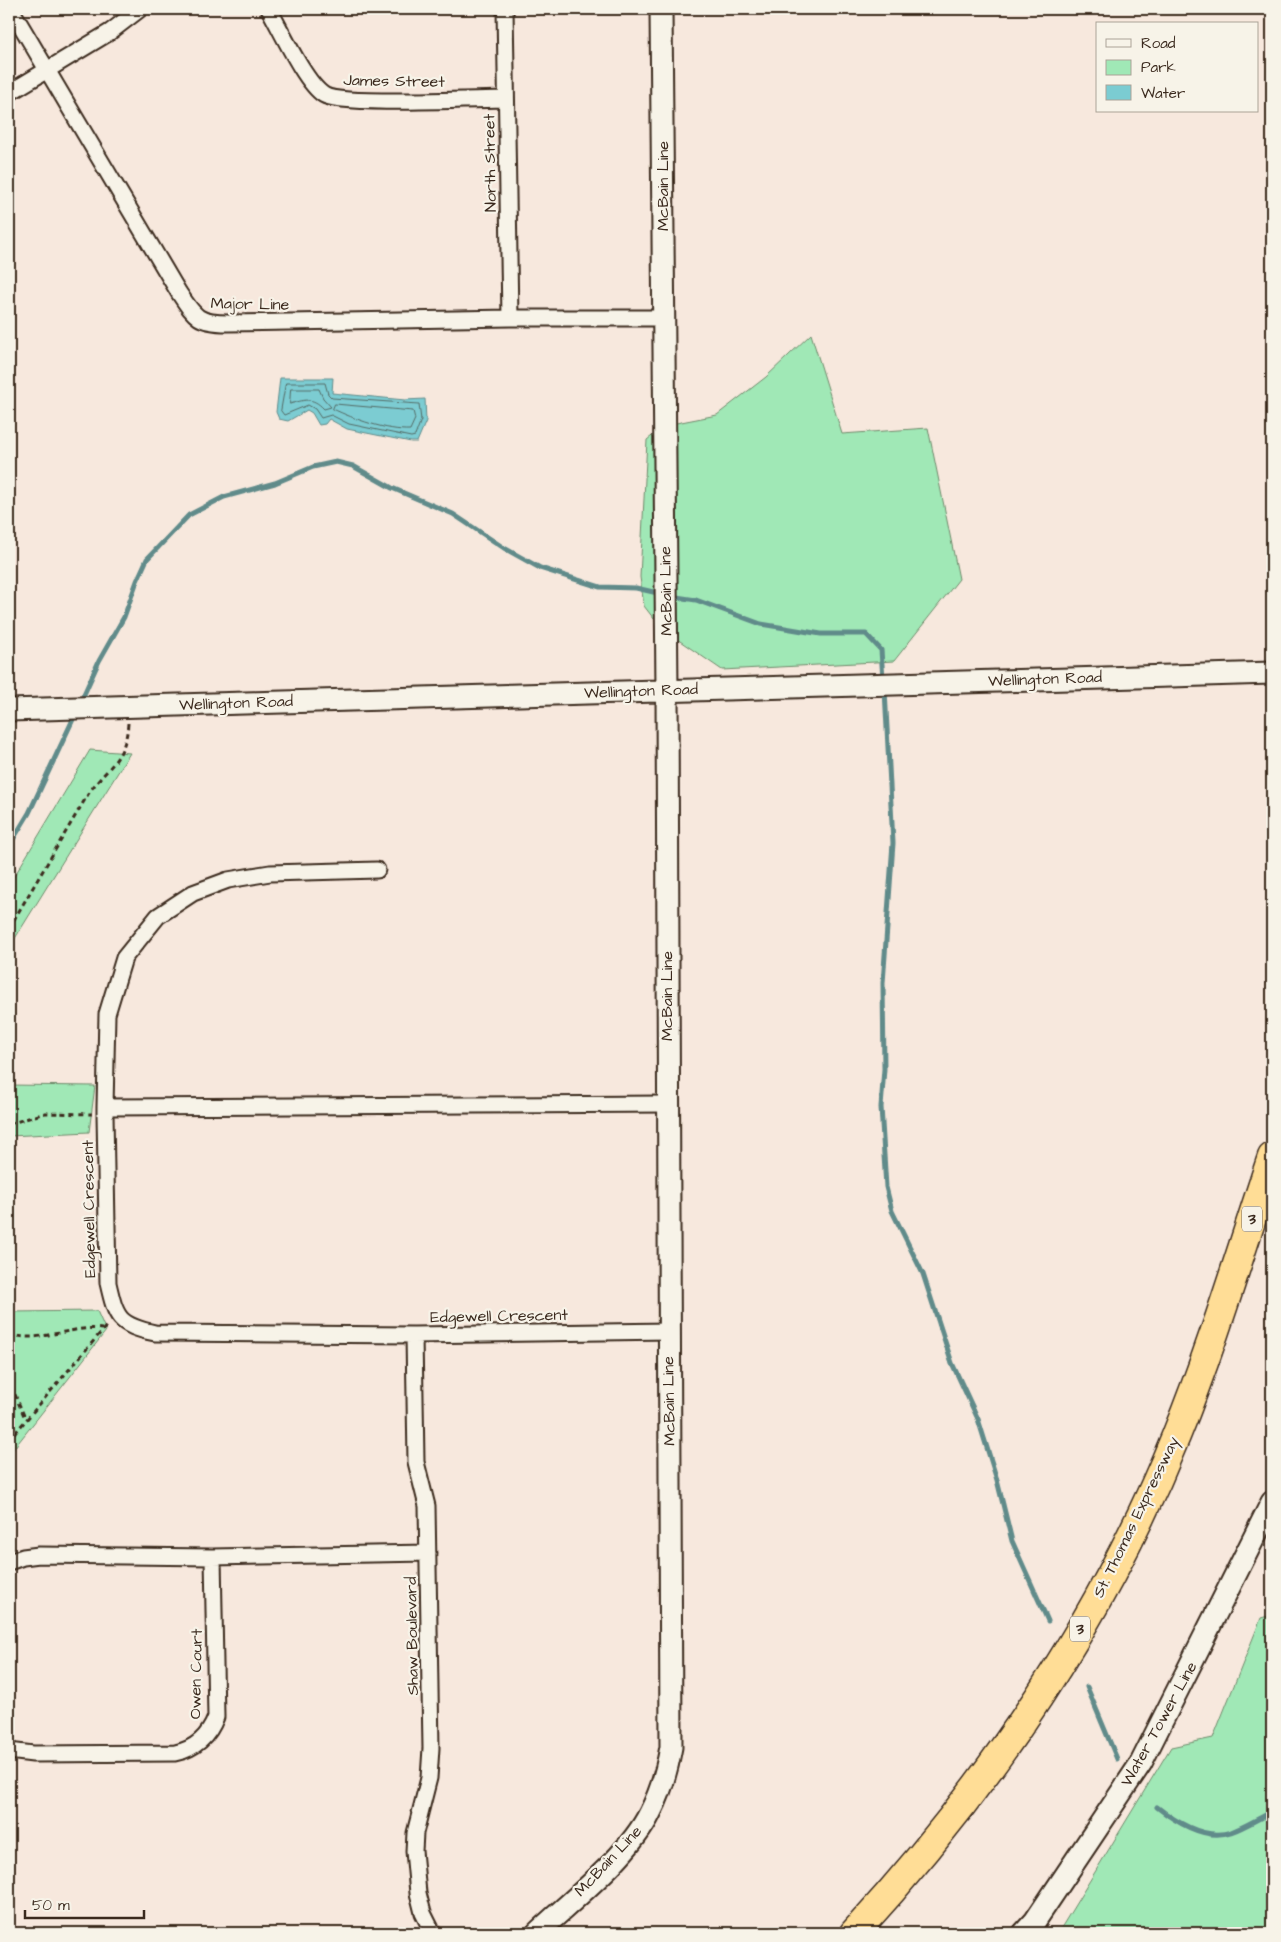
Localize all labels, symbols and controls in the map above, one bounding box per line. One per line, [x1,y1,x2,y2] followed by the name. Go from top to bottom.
[1096,22,1258,112] legend
[1141,33,1176,54] text: Road
[1141,57,1176,78] text: Park
[343,69,445,93] street label: James Street
[1141,83,1185,104] text: Water
[478,113,502,212] street label: North Street
[652,141,674,231] street label: McBain Line
[211,292,290,316] street label: Major Line
[654,546,678,636] street label: McBain Line
[988,666,1102,693] street label: Wellington Road
[584,678,698,705] street label: Wellington Road
[179,690,293,717] street label: Wellington Road
[656,951,678,1041] street label: McBain Line
[77,1139,102,1278] street label: Edgewell Crescent
[1242,1206,1262,1232] road number: 3
[430,1304,569,1329] street label: Edgewell Crescent
[657,1356,681,1446] street label: McBain Line
[1087,1433,1186,1602] street label: St. Thomas Expressway
[400,1576,424,1696] street label: Shaw Boulevard
[1070,1616,1090,1642] road number: 3
[184,1628,208,1719] street label: Owen Court
[1116,1657,1203,1790] street label: Water Tower Line
[569,1820,647,1901] street label: McBain Line
[25,1887,144,1919] scale bar
[32,1895,70,1916] text: 50 m

